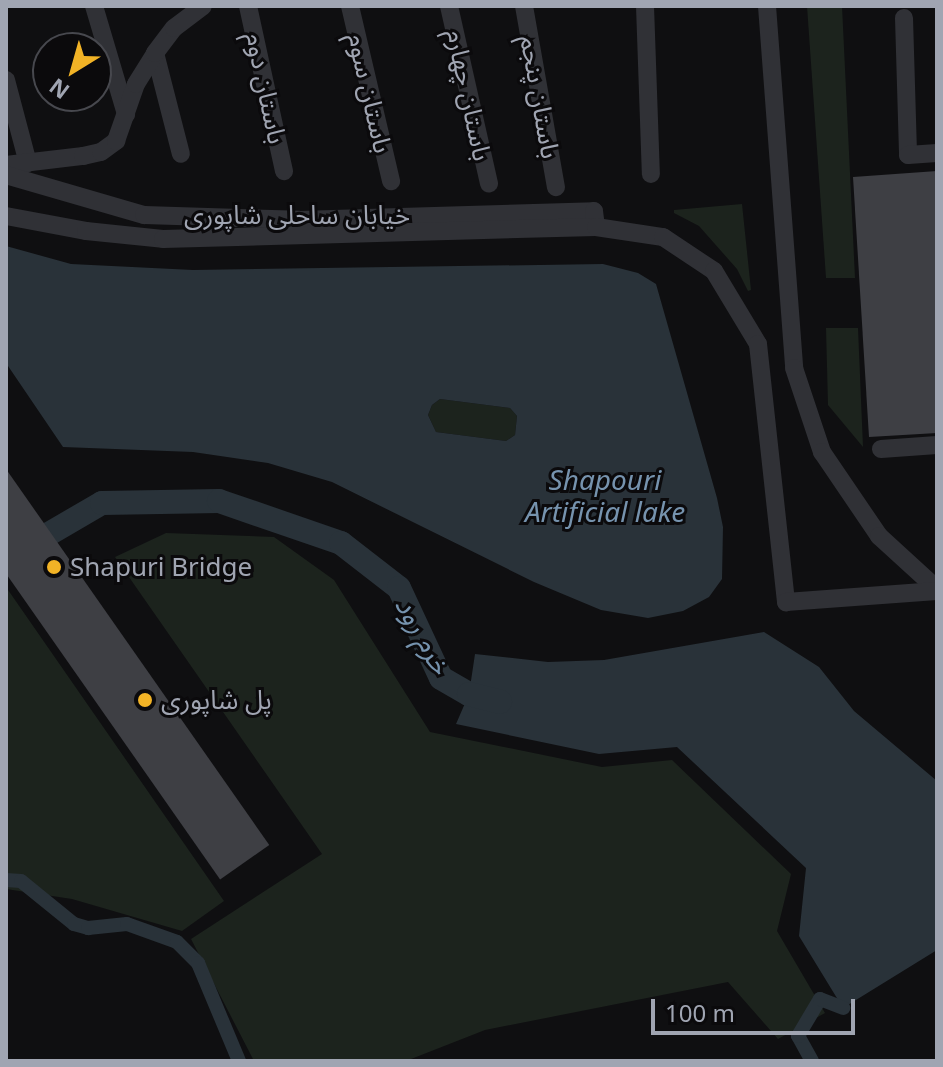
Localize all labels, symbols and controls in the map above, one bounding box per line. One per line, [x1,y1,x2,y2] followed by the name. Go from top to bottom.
[440,26,498,164] street label: باستان چهارم
[239,29,293,147] street label: باستان دوم
[341,30,399,156] street label: باستان سوم
[32,32,112,112] north arrow
[514,33,566,161] street label: باستان پنجم
[43,72,75,107] text: N
[184,199,410,231] street label: خیابان ساحلی شاپوری
[525,462,685,528] water label: Shapouri Artificial lake
[70,551,252,583] place label: Shapuri Bridge
[45,558,63,576] marker: Shapuri Bridge
[389,590,459,680] water label: خرم رود
[161,684,272,716] place label: پل شاپوری
[136,691,154,709] marker: پل شاپوری
[655,983,859,1033] scale bar
[665,996,735,1029] text: 100 m

